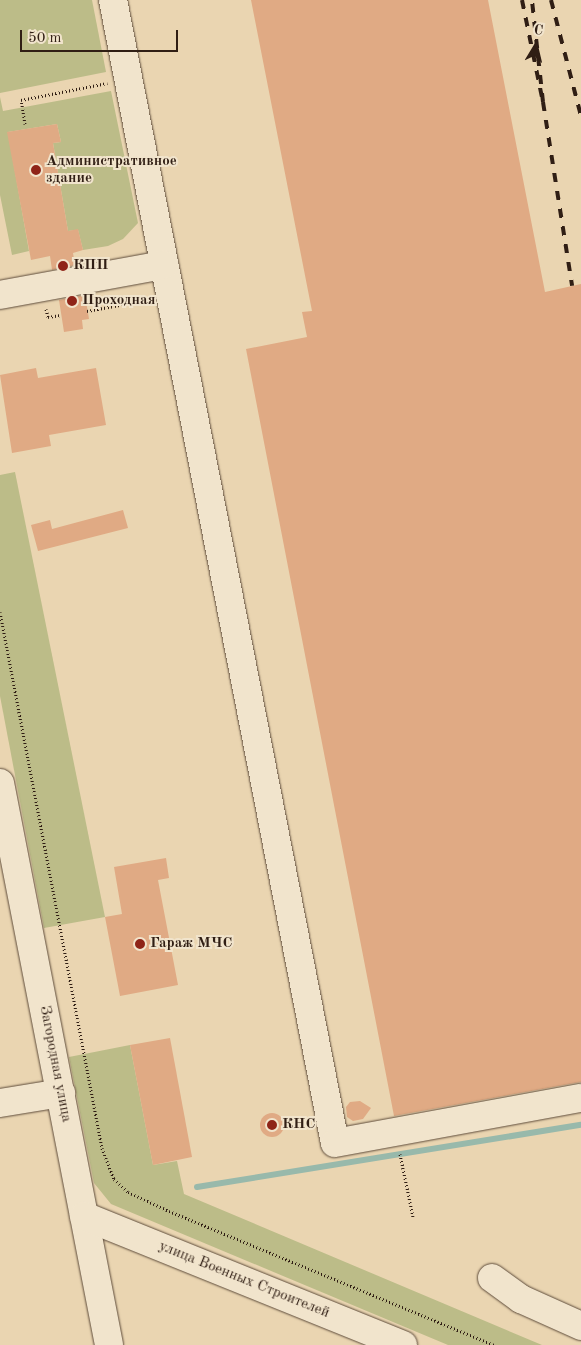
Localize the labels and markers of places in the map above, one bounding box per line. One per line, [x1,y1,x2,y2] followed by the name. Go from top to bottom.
[46,152,177,187] place label: Административное здание
[30,164,42,176] marker: Административное здание
[73,257,108,275] place label: КПП
[57,260,69,272] marker: КПП
[82,292,156,310] place label: Проходная
[66,295,78,307] marker: Проходная
[150,935,232,953] place label: Гараж МЧС
[134,938,146,950] marker: Гараж МЧС
[282,1116,315,1134] place label: КНС
[266,1119,278,1131] marker: КНС

